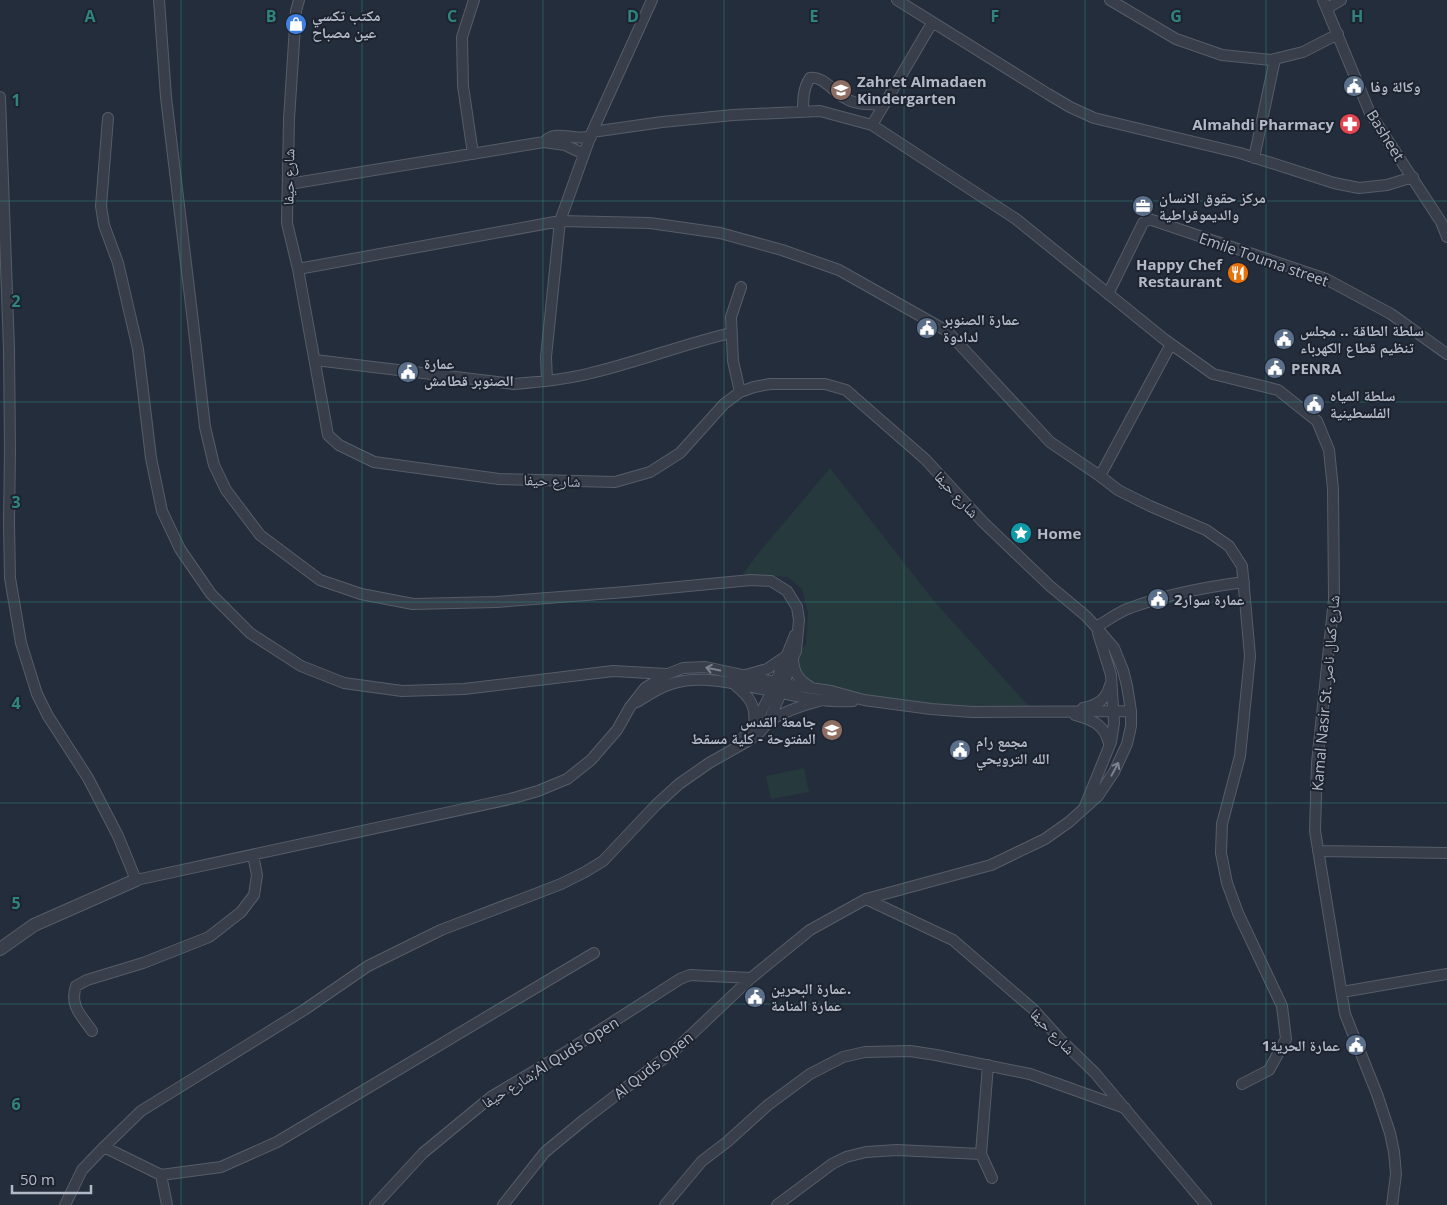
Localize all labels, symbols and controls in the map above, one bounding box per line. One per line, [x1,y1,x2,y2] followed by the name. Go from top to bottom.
[84,5,96,27] text: A
[266,5,276,27] text: B
[312,5,381,42] place label: مكتب تكسي عين مصباح
[447,5,457,27] text: C
[627,5,639,27] text: D
[810,5,819,27] text: E
[991,5,999,27] text: F
[1170,5,1182,27] text: G
[1351,5,1363,27] text: H
[284,12,308,36] shop icon: مكتب تكسي عين مصباح
[857,71,987,108] place label: Zahret Almadaen Kindergarten
[1342,74,1366,98] public building icon: وكالة وفا
[1370,76,1421,96] place label: وكالة وفا
[829,78,853,102] school or university icon: Zahret Almadaen Kindergarten
[11,89,21,111] text: 1
[1363,106,1409,164] street label: Basheet
[1338,112,1362,136] pharmacy icon: Almahdi Pharmacy
[1192,114,1334,134] place label: Almahdi Pharmacy
[278,148,299,206] street label: شارع حيفا
[1159,187,1266,224] place label: مركز حقوق الانسان والديموقراطية
[1131,194,1155,218] office icon: مركز حقوق الانسان والديموقراطية
[1197,227,1331,291] street label: Emile Touma street
[1136,254,1223,291] place label: Happy Chef Restaurant
[1226,261,1250,285] restaurant icon: Happy Chef Restaurant
[11,290,21,312] text: 2
[942,309,1019,346] place label: عمارة الصنوبر لدادوة
[915,316,939,340] public building icon: عمارة الصنوبر لدادوة
[1300,320,1424,358] place label: سلطة الطاقة .. مجلس تنظيم قطاع الكهرباء
[1272,327,1296,351] public building icon: سلطة الطاقة .. مجلس تنظيم قطاع الكهرباء
[424,353,514,390] place label: عمارة الصنوبر قطامش
[1263,356,1287,380] public building icon: PENRA
[1291,358,1342,378] place label: PENRA
[396,360,420,384] public building icon: عمارة الصنوبر قطامش
[1330,385,1395,422] place label: سلطة المياه الفلسطينية
[1302,392,1326,416] public building icon: سلطة المياه الفلسطينية
[930,466,984,522] street label: شارع حيفا
[523,469,581,492] street label: شارع حيفا
[11,491,21,513] text: 3
[1009,521,1033,545] place icon: Home
[1037,523,1081,543] place label: Home
[1146,587,1170,611] public building icon: عمارة سوار2
[1174,589,1245,609] place label: عمارة سوار2
[1306,594,1345,792] street label: Kamal Nasir St. شارع كمال ناصر
[705,664,721,673] one-way arrow
[11,692,21,714] text: 4
[691,711,816,748] place label: جامعة القدس المفتوحة - كلية مسقط
[820,718,844,742] school or university icon: جامعة القدس المفتوحة - كلية مسقط
[976,731,1050,771] place label: مجمع رام الله الترويحي
[948,738,972,762] public building icon: مجمع رام الله الترويحي
[1111,762,1120,777] one-way arrow
[11,892,21,914] text: 5
[771,978,851,1015] place label: عمارة البحرين. عمارة المنامة
[743,985,767,1009] public building icon: عمارة البحرين. عمارة المنامة
[1025,1004,1080,1059] street label: شارع حيفا
[478,1012,623,1113] street label: شارع حيفا;Al Quds Open
[609,1027,697,1103] street label: Al Quds Open
[1344,1033,1368,1057] public building icon: عمارة الحرية1
[1262,1035,1340,1055] place label: عمارة الحرية1
[11,1093,21,1115] text: 6
[12,1162,91,1194] scale bar
[20,1169,55,1189] text: 50 m

